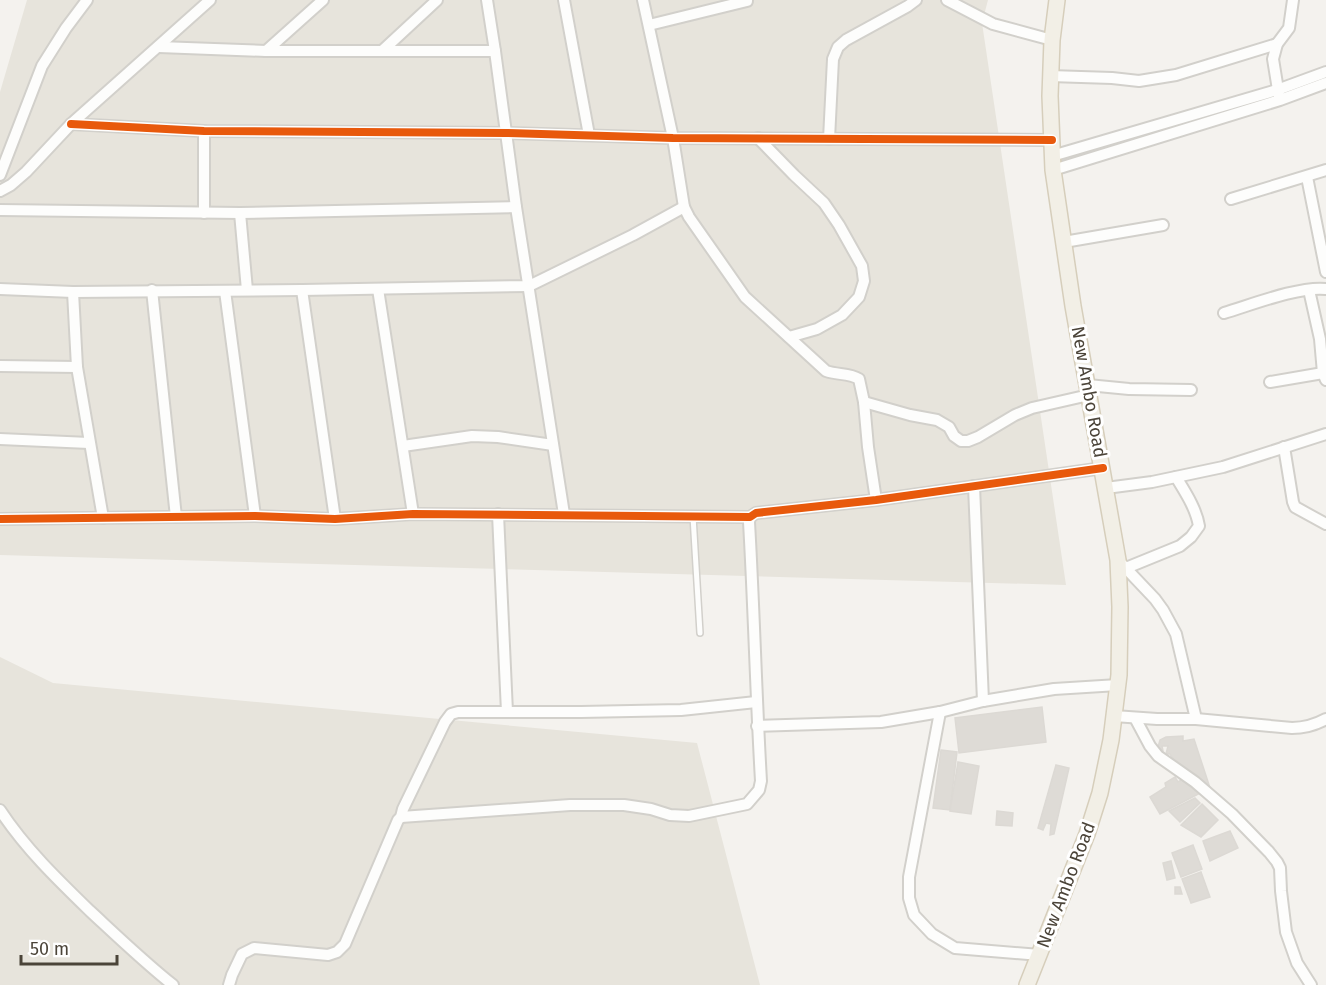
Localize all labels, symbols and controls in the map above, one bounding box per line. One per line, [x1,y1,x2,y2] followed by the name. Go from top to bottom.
[1067,325,1111,459] street label: New Ambo Road
[1032,819,1100,951] street label: New Ambo Road
[21,928,117,966] scale bar
[30,938,69,960] text: 50 m

